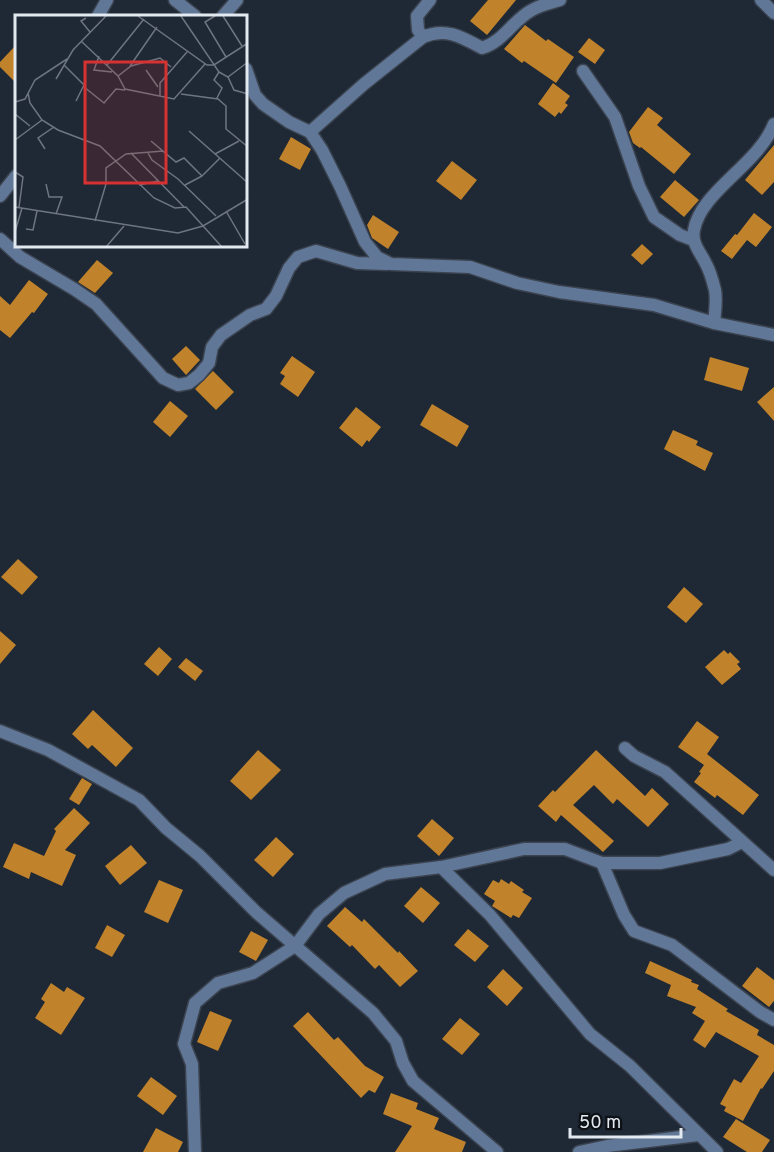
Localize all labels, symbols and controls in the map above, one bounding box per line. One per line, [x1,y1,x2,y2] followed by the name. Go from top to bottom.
[15,15,248,248] inset map
[570,1101,681,1139] scale bar
[579,1112,621,1135] text: 50 m

